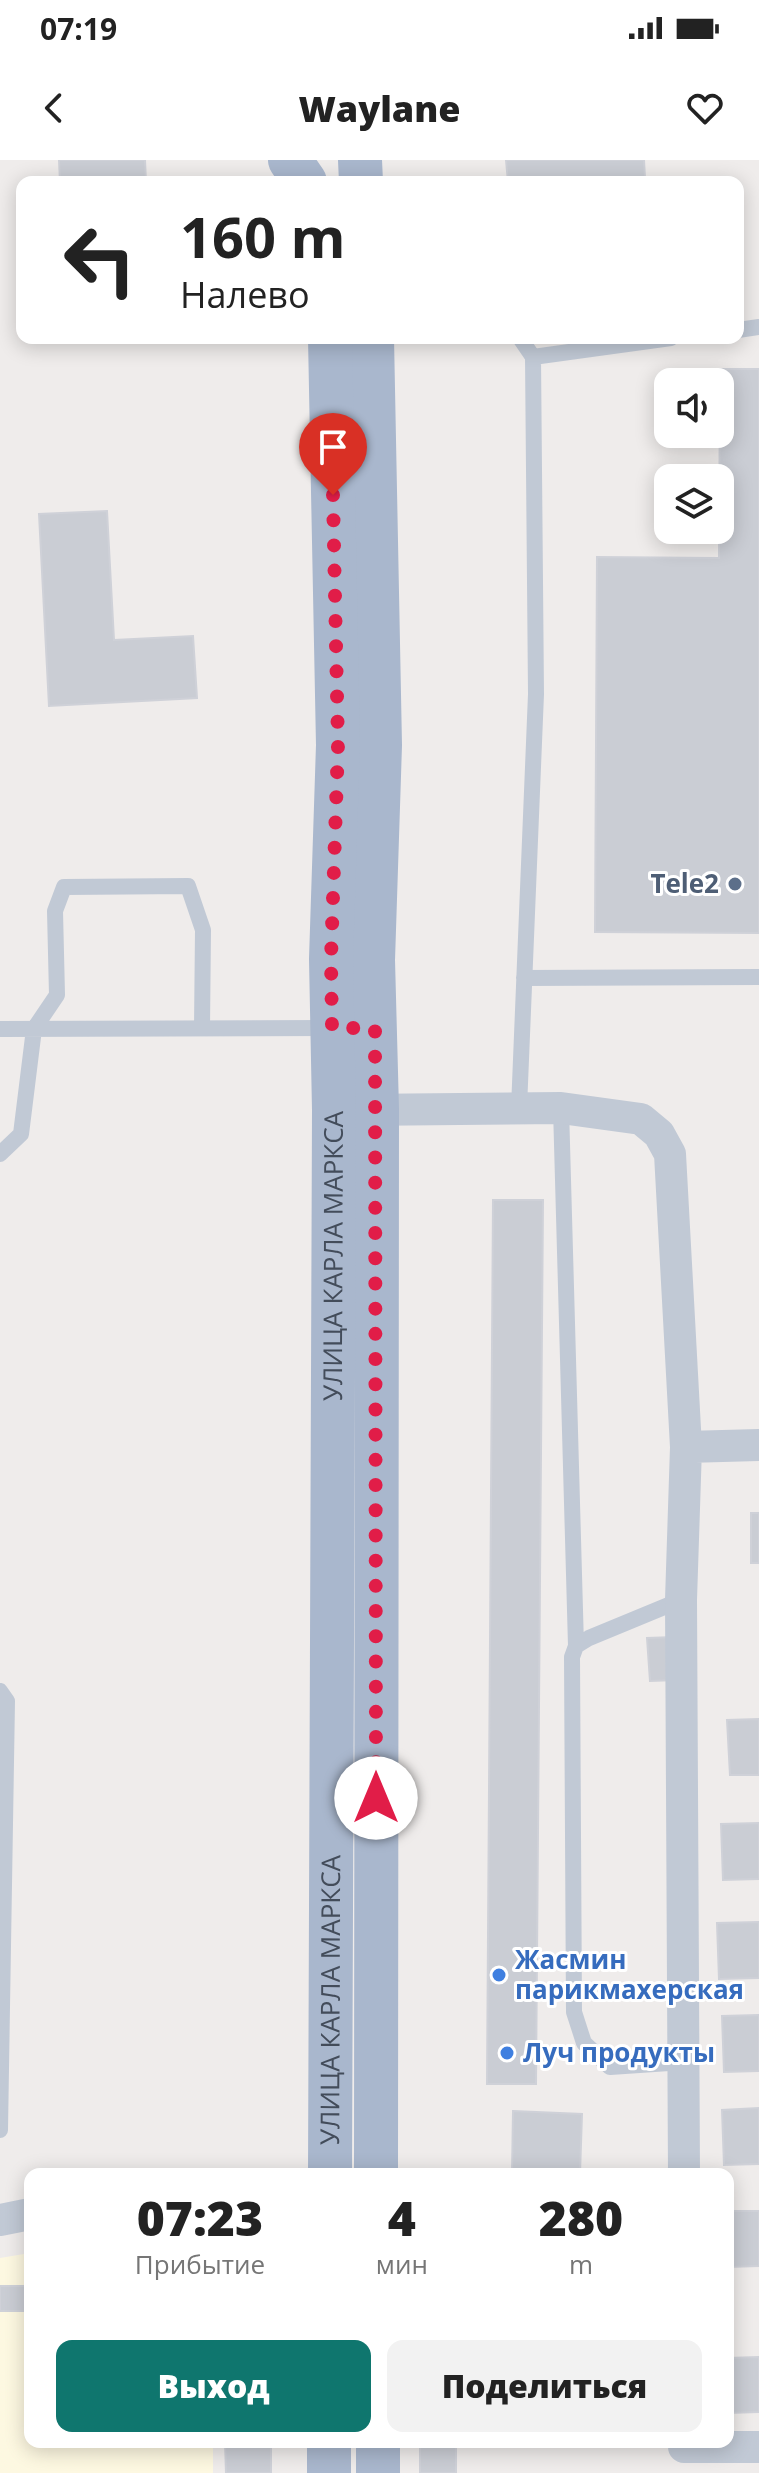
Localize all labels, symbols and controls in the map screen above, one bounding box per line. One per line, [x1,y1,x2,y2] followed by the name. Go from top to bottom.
[40,8,117,49] text: 07:19
[298,84,461,133] text: Waylane
[32,86,76,130] icon: back
[683,86,727,130] icon: heart
[180,198,346,274] text: 160 m
[48,208,152,312] icon: left
[180,270,310,319] text: Налево
[654,368,734,544] map controls
[654,368,734,448] button: sound
[299,413,367,495] pin
[311,425,355,469] icon: arrive
[654,464,734,544] button: layers
[650,865,719,901] place label: Tele2
[726,875,744,893] marker: Tele2
[314,1110,351,1401] street label: УЛИЦА КАРЛА МАРКСА
[334,1756,418,1840] position arrow
[311,1854,348,2145] street label: УЛИЦА КАРЛА МАРКСА
[515,1941,744,2007] place label: Жасмин парикмахерская
[490,1966,508,1984] marker: Жасмин парикмахерская
[523,2034,715,2070] place label: Луч продукты
[498,2044,516,2062] marker: Луч продукты
[137,2185,263,2250] text: 07:23
[388,2185,416,2250] text: 4
[539,2185,623,2250] text: 280
[135,2246,265,2282] text: Прибытие
[376,2246,428,2282] text: мин
[569,2246,593,2282] text: m
[56,2340,371,2432] button: Выход
[387,2340,702,2432] button: Поделиться

